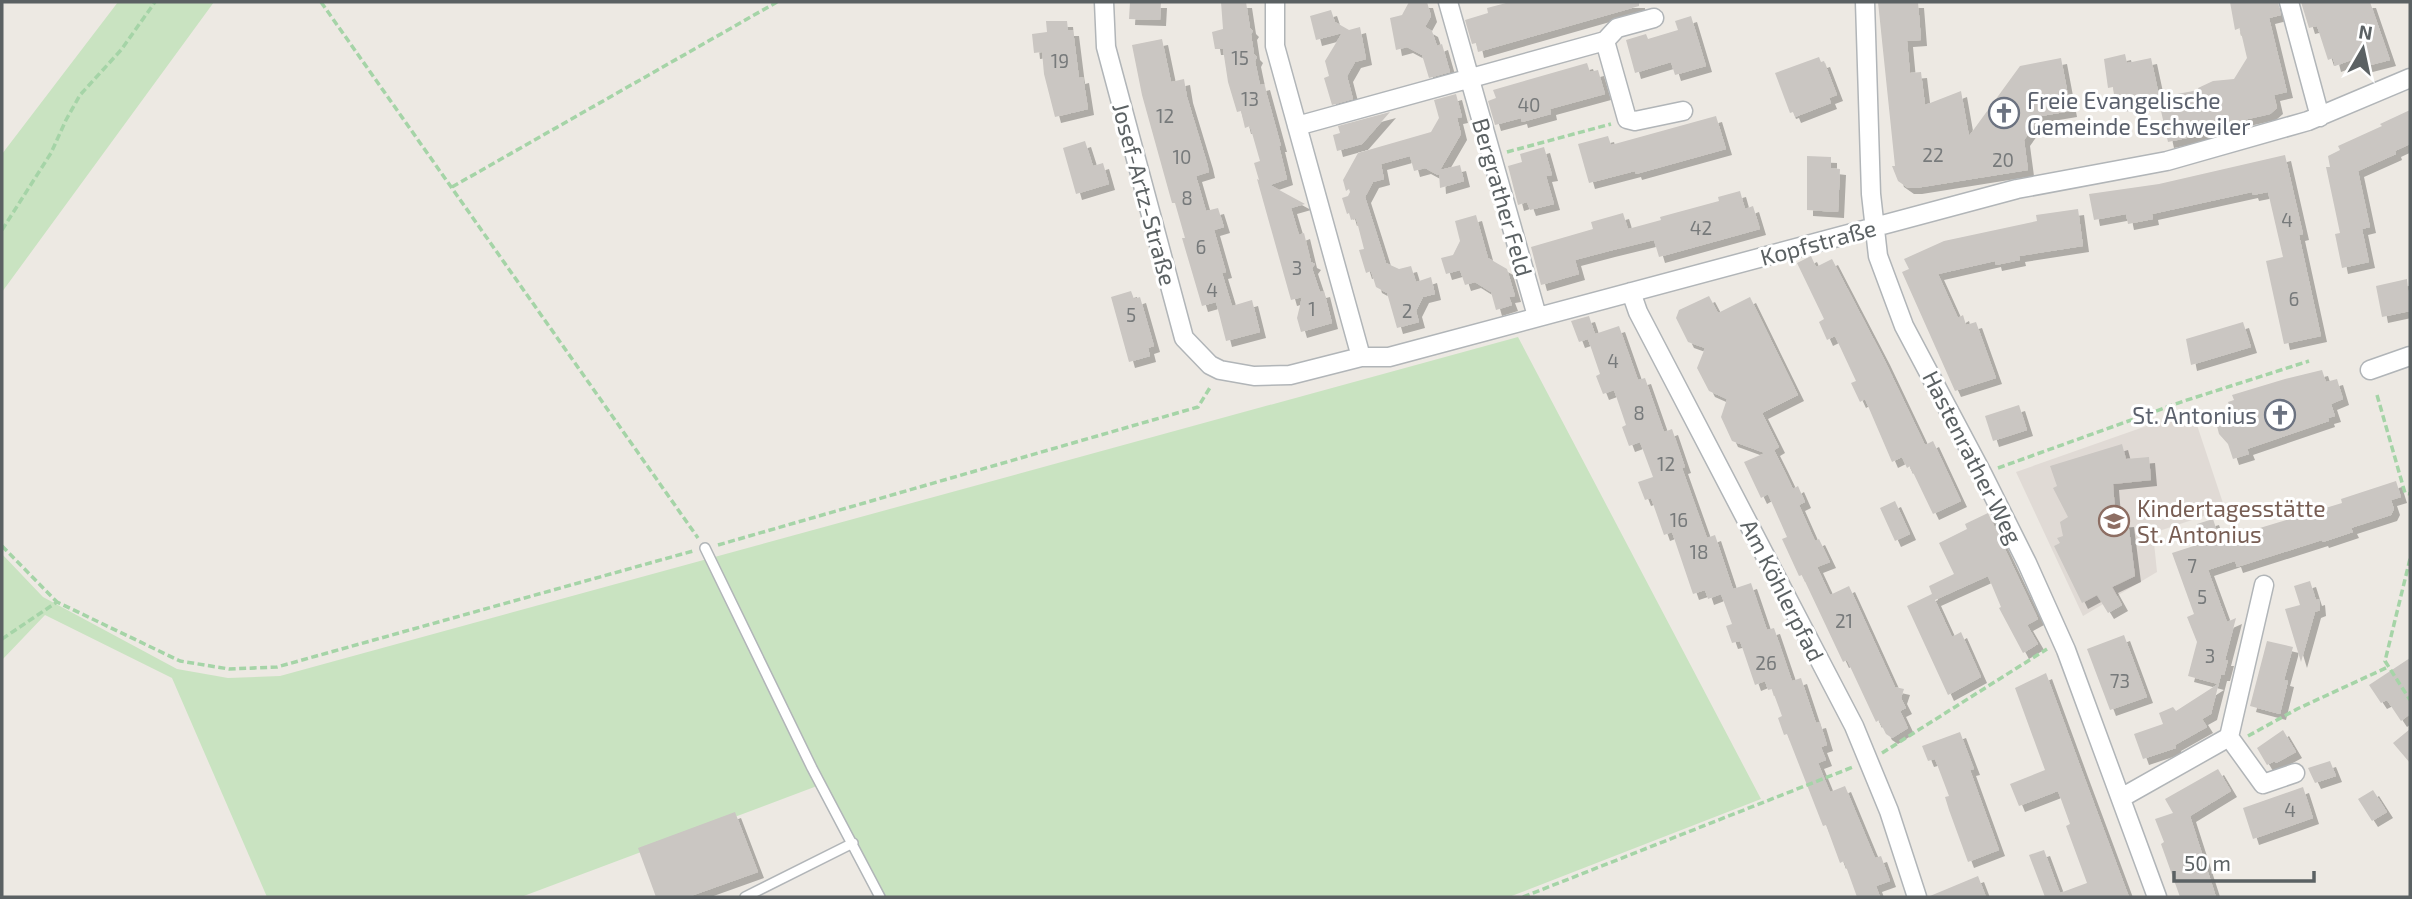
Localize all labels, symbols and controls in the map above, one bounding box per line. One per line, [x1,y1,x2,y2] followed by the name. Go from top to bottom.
[2328,14,2398,84] north arrow
[2357,19,2374,44] text: N
[1231,46,1249,69] house number: 15
[1051,49,1069,72] house number: 19
[2027,86,2251,140] place label: Freie Evangelische Gemeinde Eschweiler
[1241,87,1259,110] house number: 13
[1517,93,1541,116] house number: 40
[1987,96,2021,130] church icon: Freie Evangelische Gemeinde Eschweiler
[1107,99,1183,289] street label: Josef-Artz-Straße
[1156,104,1174,127] house number: 12
[1467,115,1539,279] street label: Bergrather Feld
[1922,143,1944,166] house number: 22
[1172,145,1192,168] house number: 10
[1992,148,2014,171] house number: 20
[1181,186,1193,209] house number: 8
[2281,208,2293,231] house number: 4
[1757,213,1879,271] street label: Kopfstraße
[1690,216,1712,239] house number: 42
[1196,235,1206,258] house number: 6
[1292,256,1302,279] house number: 3
[1206,278,1218,301] house number: 4
[2289,287,2299,310] house number: 6
[1308,297,1316,320] house number: 1
[1402,299,1412,322] house number: 2
[1126,303,1136,326] house number: 5
[1607,349,1619,372] house number: 4
[1917,366,2029,548] street label: Hastenrather Weg
[2263,398,2297,432] church icon: St. Antonius
[1633,401,1645,424] house number: 8
[2132,401,2257,429] place label: St. Antonius
[1657,452,1675,475] house number: 12
[2137,494,2326,548] place label: Kindertagesstätte St. Antonius
[2097,504,2131,538] school or university icon: Kindertagesstätte St. Antonius
[1670,508,1688,531] house number: 16
[1735,514,1831,666] street label: Am Köhlerpfad
[1689,540,1709,563] house number: 18
[2187,554,2197,577] house number: 7
[2197,585,2207,608] house number: 5
[1835,609,1853,632] house number: 21
[2205,644,2215,667] house number: 3
[1755,651,1777,674] house number: 26
[2110,669,2130,692] house number: 73
[2284,798,2296,821] house number: 4
[2174,839,2314,883] scale bar
[2184,850,2231,875] text: 50 m

